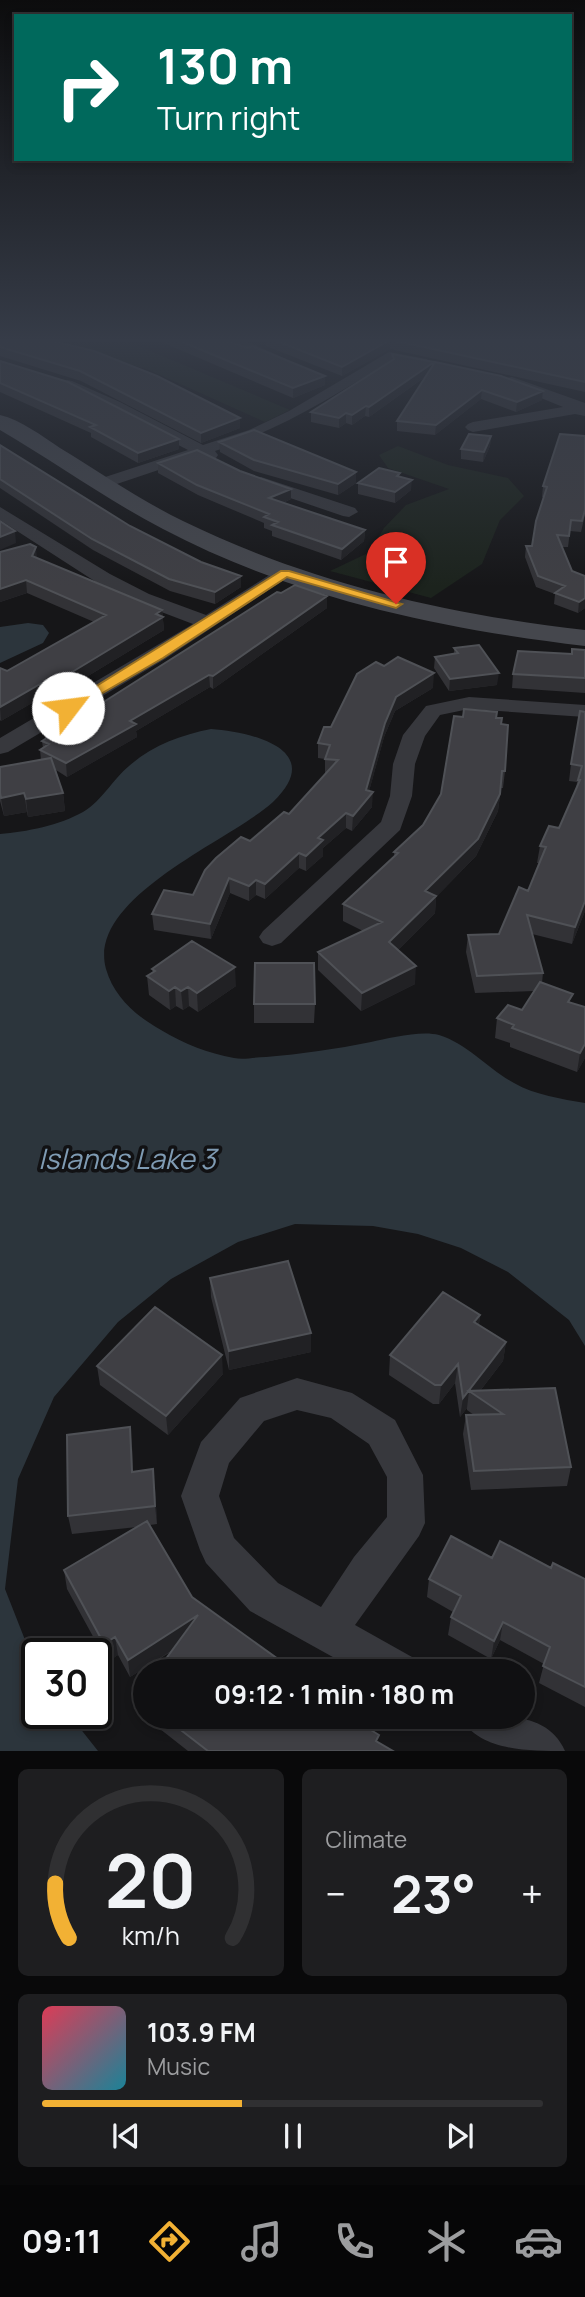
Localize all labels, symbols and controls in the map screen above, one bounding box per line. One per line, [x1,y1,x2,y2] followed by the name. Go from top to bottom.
[157,32,293,99] text: 130 m
[42,42,133,133] icon: right
[157,96,300,140] text: Turn right
[366,532,426,604] pin
[377,543,415,581] icon: arrive
[31,671,105,745] position arrow
[38,1139,219,1177] water label: Islands Lake 3
[21,1638,112,1729] speed limit sign: 30
[214,1676,454,1712] text: 09:12 · 1 min · 180 m
[326,1823,407,1855] text: Climate
[105,1831,196,1931] text: 20
[391,1858,476,1929] text: 23°
[326,1867,346,1919] text: −
[521,1867,543,1919] text: +
[122,1918,180,1953] text: km/h
[147,2014,256,2050] text: 103.9 FM
[147,2050,210,2082] text: Music
[107,2117,145,2155] icon: previous
[274,2117,312,2155] icon: pause
[441,2117,479,2155] icon: next
[145,2217,194,2266] icon: directions
[237,2217,286,2266] icon: music
[330,2217,379,2266] icon: phone
[422,2217,471,2266] icon: climate
[514,2217,563,2266] icon: car
[22,2219,102,2263] text: 09:11

